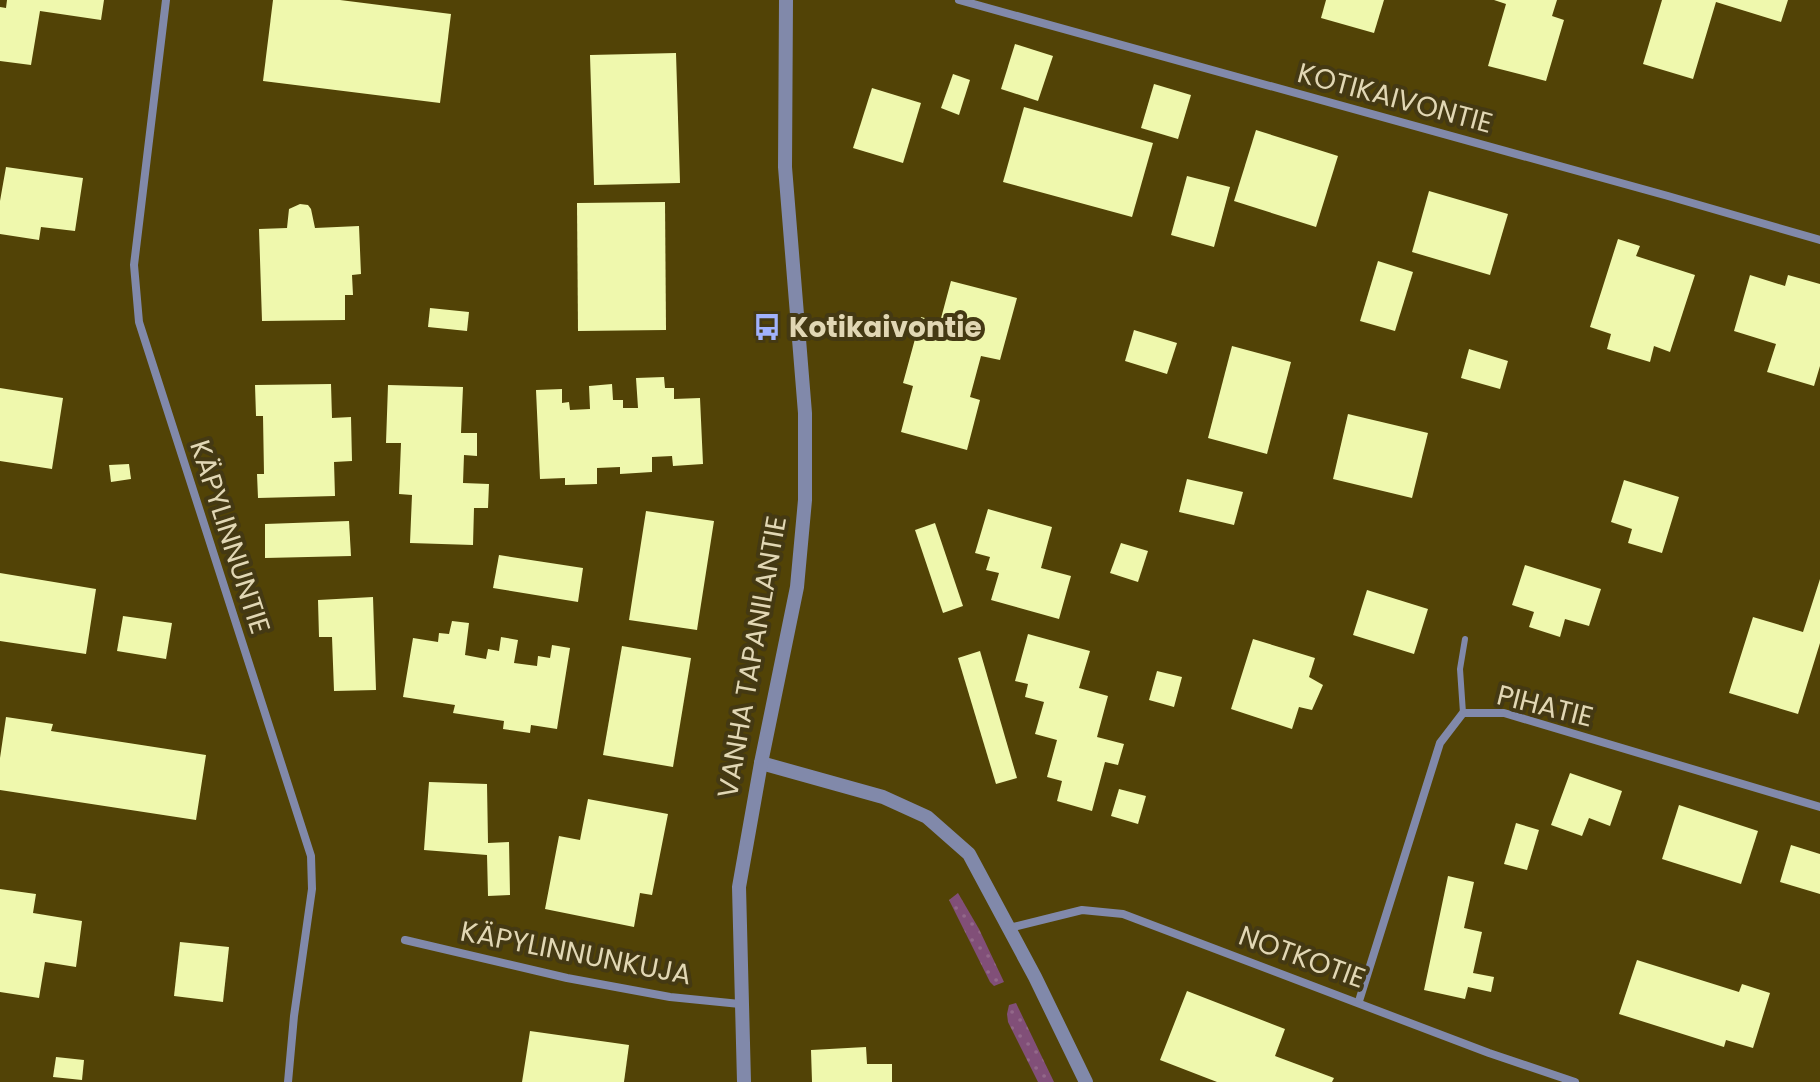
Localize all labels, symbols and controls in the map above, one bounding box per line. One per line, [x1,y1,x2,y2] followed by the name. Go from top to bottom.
[1293,53,1497,143] street label: KOTIKAIVONTIE
[789,308,982,347] place label: Kotikaivontie
[752,312,782,342] bus stop icon: Kotikaivontie
[180,435,280,639] street label: KÄPYLINNUNTIE
[708,513,796,801] street label: VANHA TAPANILANTIE
[1493,675,1597,737] street label: PIHATIE
[457,911,695,995] street label: KÄPYLINNUNKUJA
[1233,916,1371,998] street label: NOTKOTIE

